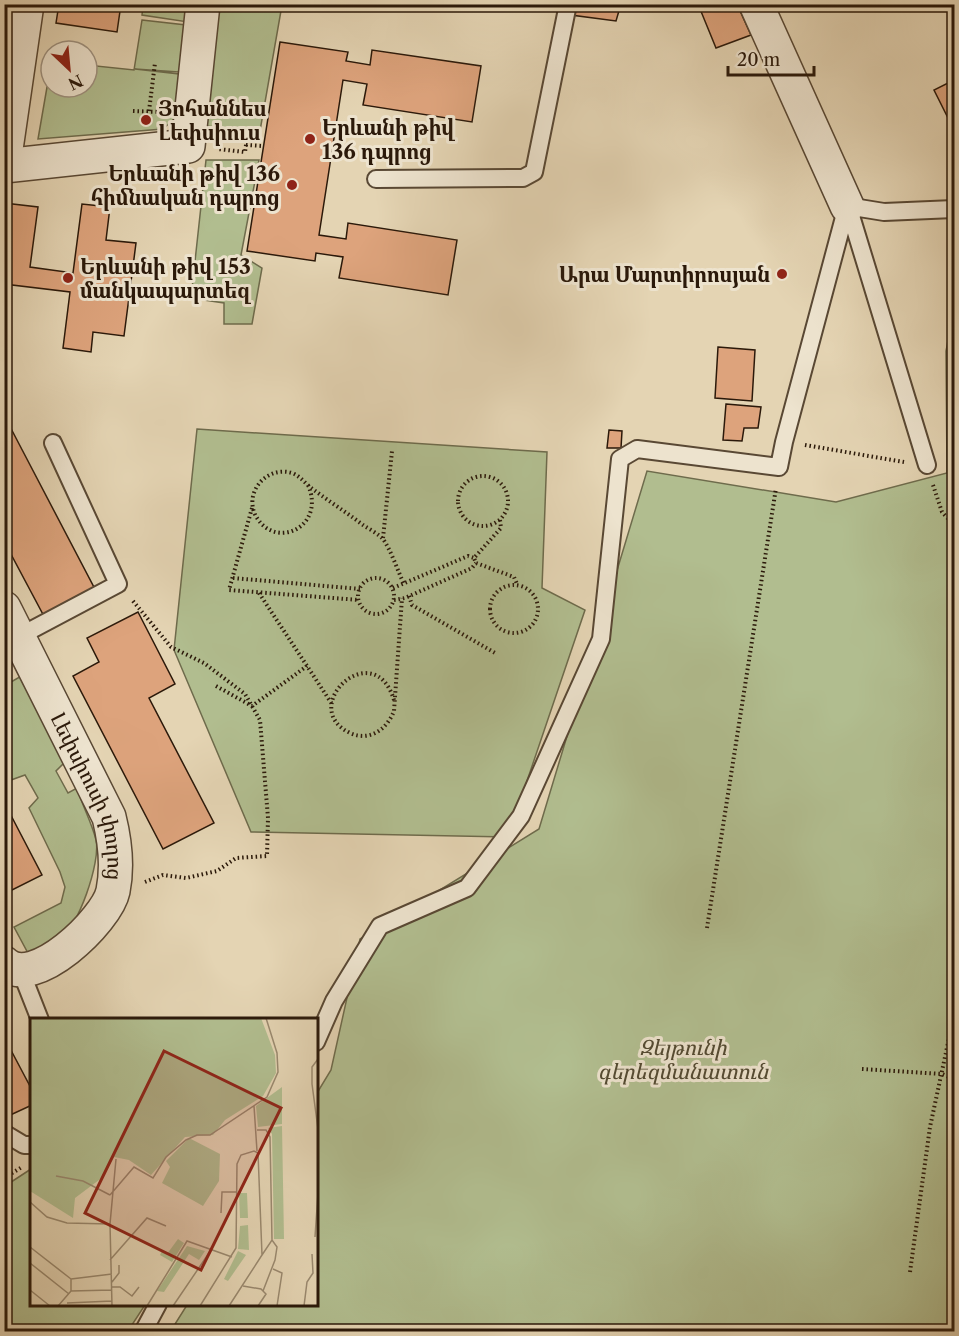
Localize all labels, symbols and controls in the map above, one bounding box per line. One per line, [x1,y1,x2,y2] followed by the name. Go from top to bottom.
[39,39,99,99] north arrow
[728,39,814,77] scale bar
[737,49,781,71] text: 20 m
[65,70,86,95] text: N
[158,96,266,146] place label: Յոհաննես Լեփսիուս
[139,113,153,127] marker: Յոհաննես Լեփսիուս
[322,115,455,165] place label: Երևանի թիվ 136 դպրոց
[303,132,317,146] marker: Երևանի թիվ 136 դպրոց
[91,161,280,211] place label: Երևանի թիվ 136 հիմնական դպրոց
[285,178,299,192] marker: Երևանի թիվ 136 հիմնական դպրոց
[80,254,251,304] place label: Երևանի թիվ 153 մանկապարտեզ
[559,262,770,288] place label: Արա Մարտիրոսյան
[775,267,789,281] marker: Արա Մարտիրոսյան
[61,271,75,285] marker: Երևանի թիվ 153 մանկապարտեզ
[46,708,128,881] street label: Լեփսիուսի փողոց
[30,1018,318,1306] inset map
[598,1035,769,1085] park label: Զեյթունի գերեզմանատուն

